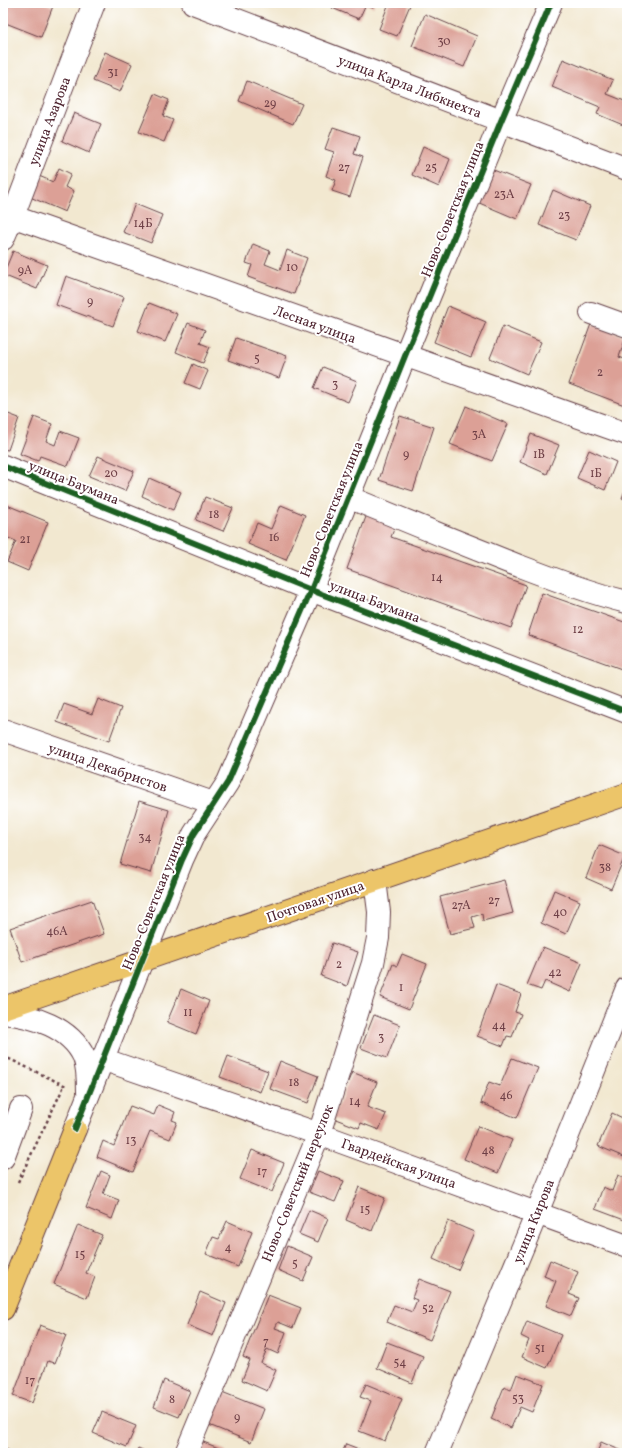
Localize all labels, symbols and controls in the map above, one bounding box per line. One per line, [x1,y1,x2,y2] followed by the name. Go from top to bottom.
[437,34,451,50] house number: 30
[335,51,484,124] street label: улица Карла Либкнехта
[108,65,118,81] house number: 31
[25,74,76,169] street label: улица Азарова
[264,96,276,112] house number: 29
[417,139,489,280] street label: Ново-Советская улица
[338,160,350,176] house number: 27
[425,160,437,176] house number: 25
[494,187,515,203] house number: 23А
[558,208,570,224] house number: 23
[133,216,153,232] house number: 14Б
[286,260,298,276] house number: 10
[18,263,33,279] house number: 9А
[87,294,93,310] house number: 9
[271,302,358,349] street label: Лесная улица
[254,351,260,367] house number: 5
[597,365,603,381] house number: 2
[332,377,338,393] house number: 3
[472,427,487,443] house number: 3А
[296,439,368,580] street label: Ново-Советская улица
[403,447,409,463] house number: 9
[533,447,545,463] house number: 1В
[25,457,122,510] street label: улица Баумана
[104,466,118,482] house number: 20
[590,466,602,482] house number: 1Б
[209,507,219,523] house number: 18
[269,530,279,546] house number: 16
[19,532,31,548] house number: 21
[431,570,443,586] house number: 14
[326,576,423,628] street label: улица Баумана
[572,622,584,638] house number: 12
[45,739,170,798] street label: улица Декабристов
[138,830,152,846] house number: 34
[118,832,190,973] street label: Ново-Советская улица
[599,860,611,876] house number: 38
[264,877,367,928] street label: Почтовая улица
[488,893,500,909] house number: 27
[451,898,471,914] house number: 27А
[553,905,567,921] house number: 40
[46,924,68,940] house number: 46А
[336,957,342,973] house number: 2
[548,965,562,981] house number: 42
[399,980,403,996] house number: 1
[183,1005,193,1021] house number: 11
[492,1018,506,1034] house number: 44
[378,1030,384,1046] house number: 3
[289,1075,299,1091] house number: 18
[499,1088,513,1104] house number: 46
[349,1094,361,1110] house number: 14
[258,1101,339,1265] street label: Ново-Советский переулок
[126,1133,136,1149] house number: 13
[338,1135,459,1194] street label: Гвардейская улица
[481,1143,495,1159] house number: 48
[257,1164,267,1180] house number: 17
[509,1177,560,1267] street label: улица Кирова
[360,1202,370,1218] house number: 15
[224,1240,232,1256] house number: 4
[75,1247,85,1263] house number: 15
[292,1256,298,1272] house number: 5
[422,1301,434,1317] house number: 52
[263,1334,269,1350] house number: 7
[535,1341,545,1357] house number: 51
[394,1355,406,1371] house number: 54
[25,1373,35,1389] house number: 17
[512,1391,524,1407] house number: 53
[169,1392,175,1408] house number: 8
[234,1410,240,1426] house number: 9

